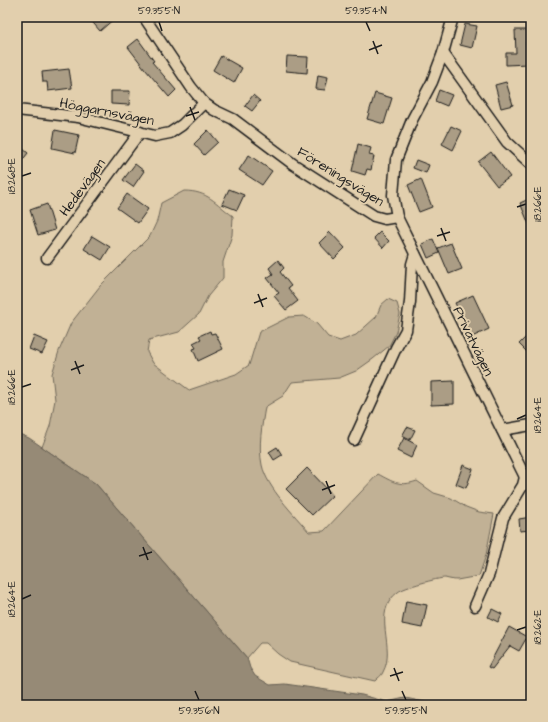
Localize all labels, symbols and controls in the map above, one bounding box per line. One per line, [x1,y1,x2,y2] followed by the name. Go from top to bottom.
[138,4,180,18] text: 59.355°N
[345,4,387,18] text: 59.354°N
[58,93,156,131] street label: Höggarnsvägen
[293,142,388,212] street label: Föreningsvägen
[55,155,111,221] street label: Hedevägen
[5,158,19,194] text: 18.268°E
[531,186,545,222] text: 18.266°E
[448,303,499,380] street label: Privatvägen
[5,369,19,405] text: 18.266°E
[531,397,545,433] text: 18.264°E
[5,581,19,617] text: 18.264°E
[531,609,545,645] text: 18.262°E
[178,704,220,718] text: 59.356°N
[385,704,427,718] text: 59.355°N

